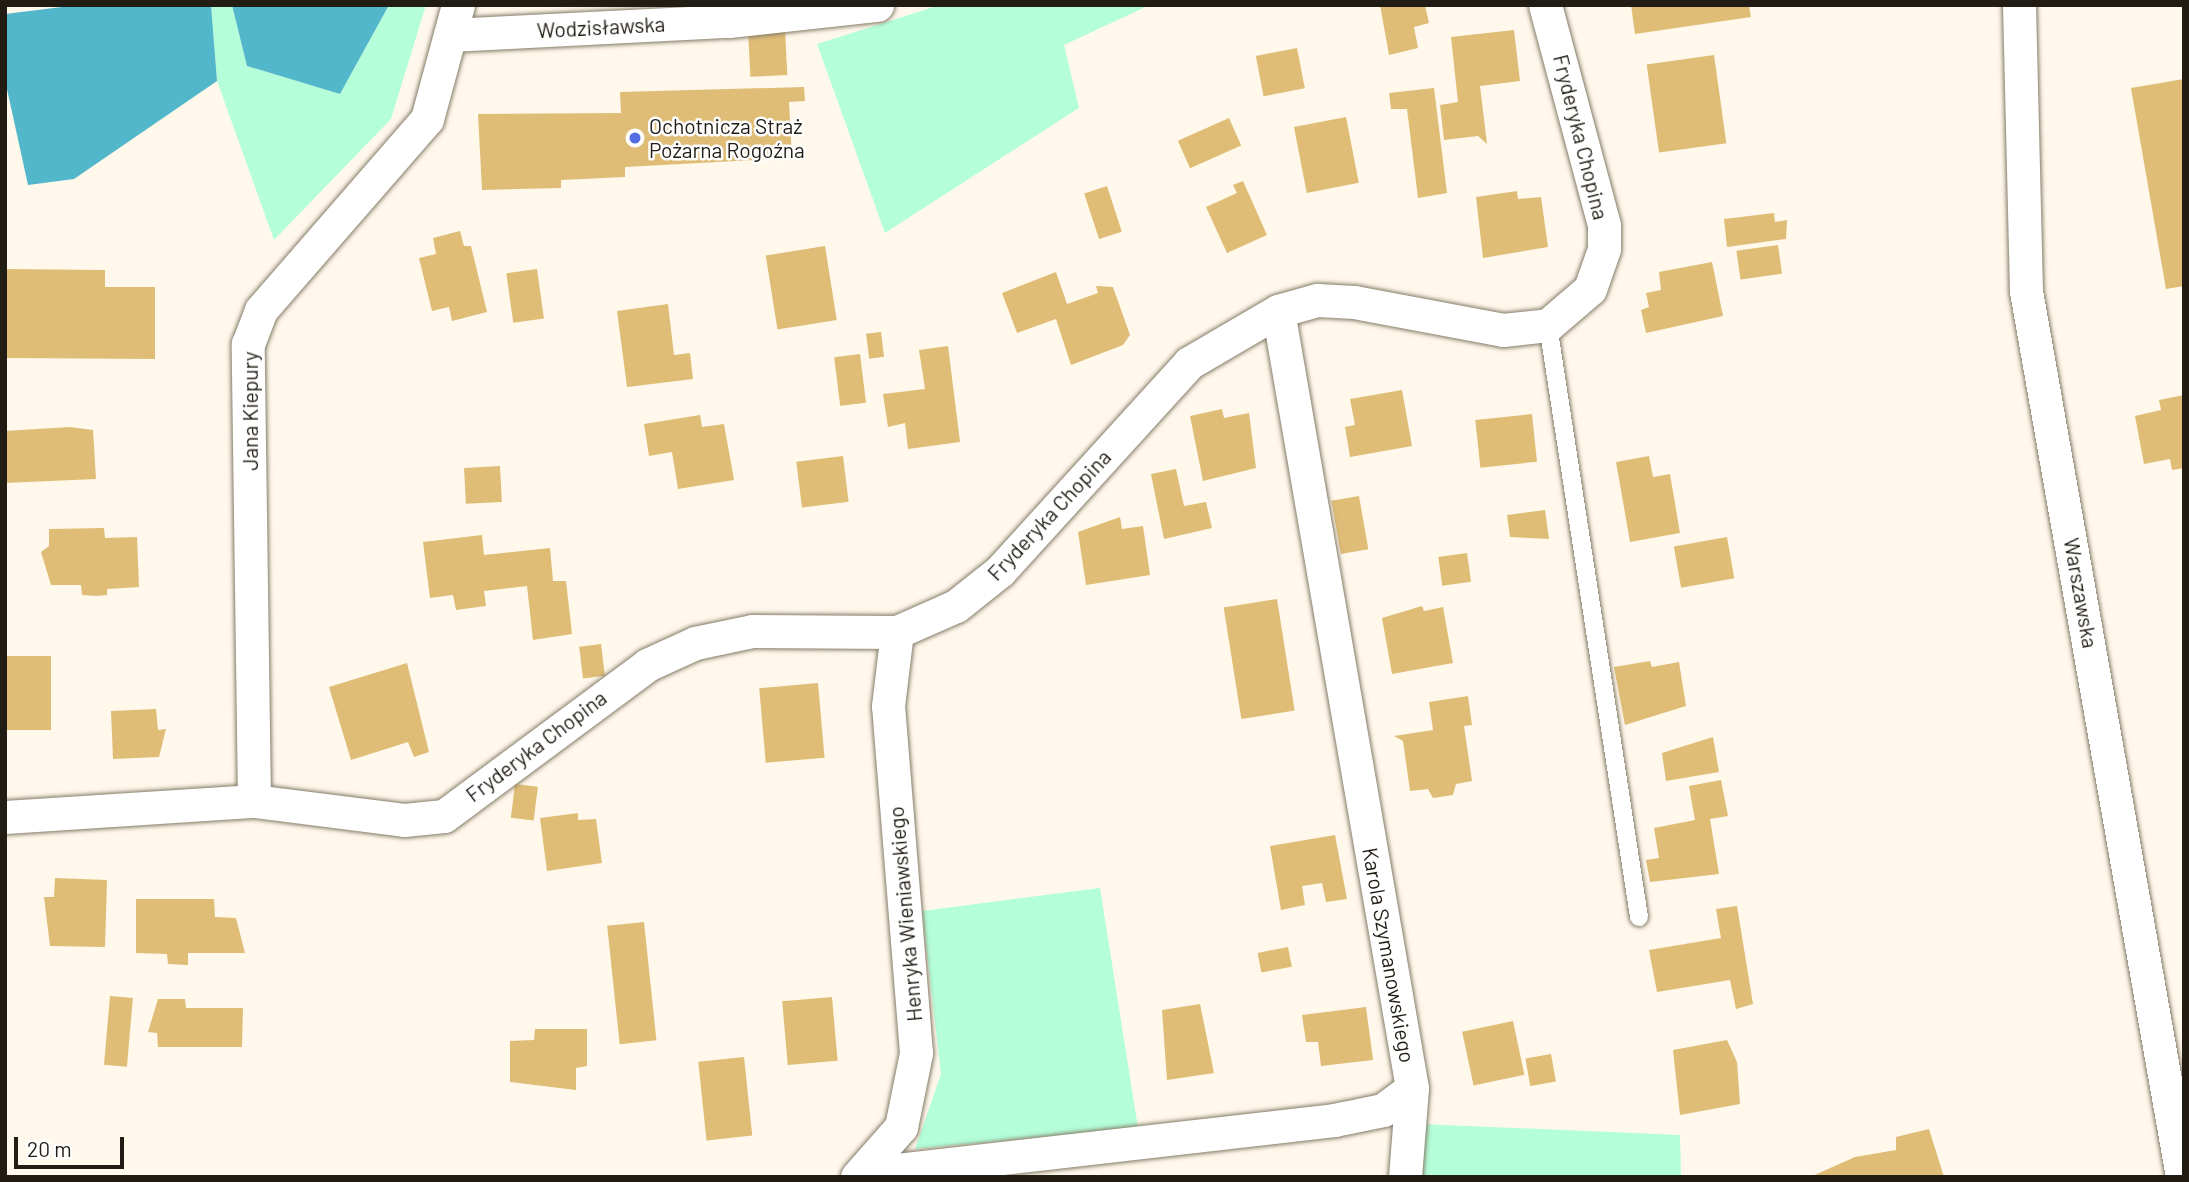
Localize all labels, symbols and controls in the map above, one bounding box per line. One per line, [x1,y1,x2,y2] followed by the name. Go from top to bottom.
[536,11,666,43] street label: Wodzisławska
[1548,52,1614,222] street label: Fryderyka Chopina
[649,113,805,163] place label: Ochotnicza Straż Pożarna Rogoźna
[627,130,643,146] marker: Ochotnicza Straż Pożarna Rogoźna
[237,351,263,471] street label: Jana Kiepury
[982,444,1116,586] street label: Fryderyka Chopina
[2059,536,2103,650] street label: Warszawska
[461,685,611,807] street label: Fryderyka Chopina
[883,805,927,1023] street label: Henryka Wieniawskiego
[1358,845,1420,1065] street label: Karola Szymanowskiego
[18,1122,128,1166] scale bar
[27,1136,72,1161] text: 20 m

